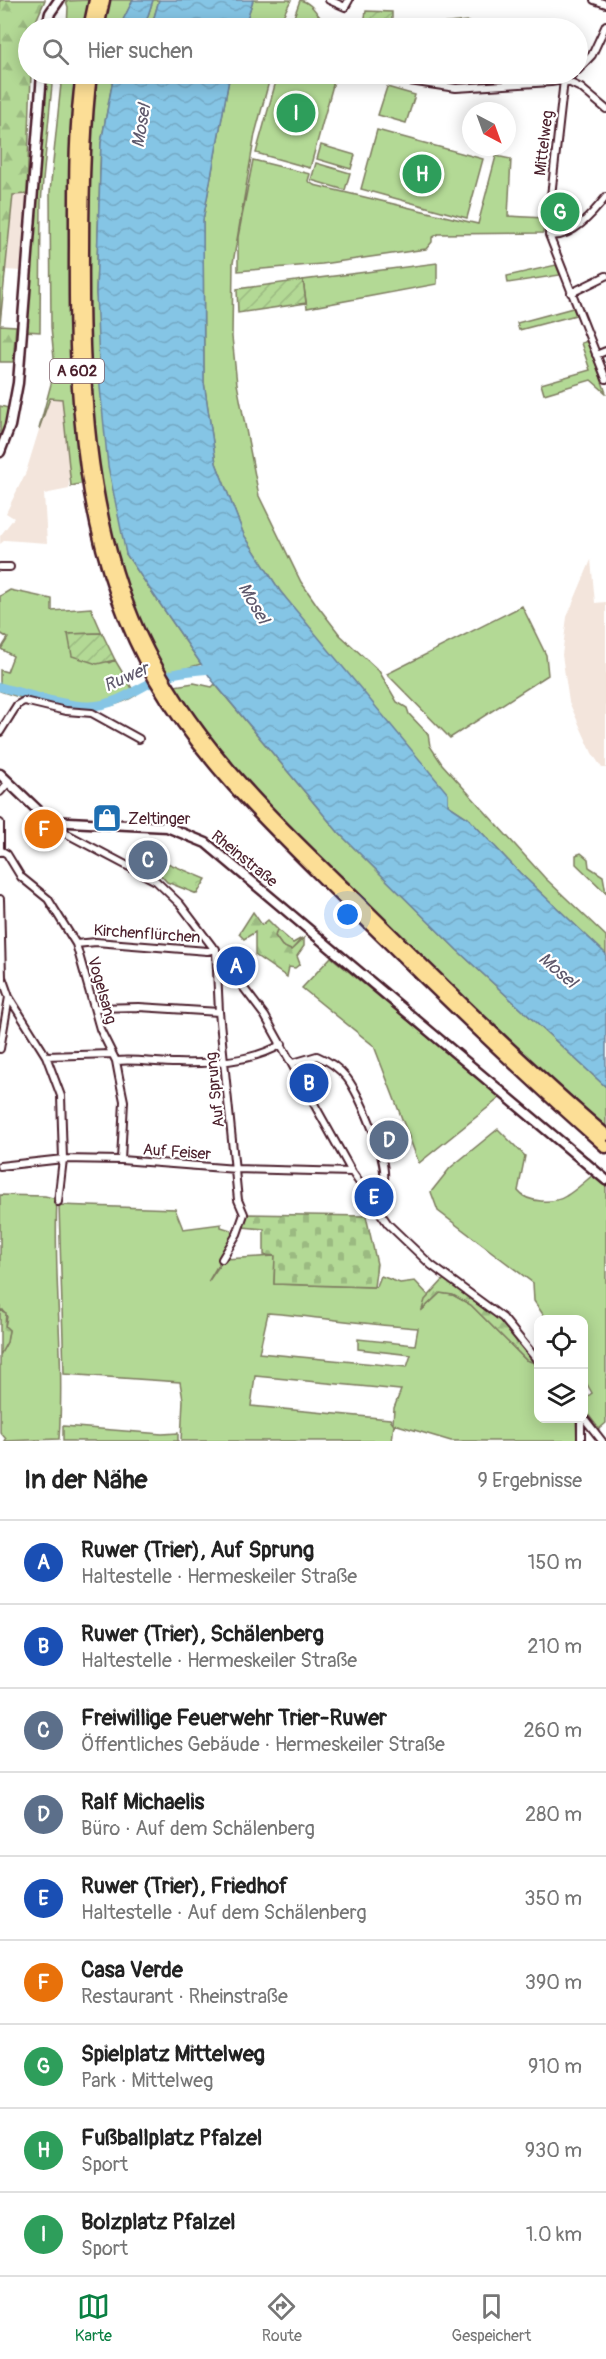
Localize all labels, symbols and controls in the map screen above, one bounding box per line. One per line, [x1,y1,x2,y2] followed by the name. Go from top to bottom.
[18,18,588,84] search box
[39,35,72,68] icon: search
[87,37,193,65] text: Hier suchen
[276,90,316,136] pin: I
[127,101,157,150] water label: Mosel
[462,102,516,156] north arrow
[530,109,558,177] street label: Mittelweg
[402,152,442,196] pin: H
[540,190,580,234] pin: G
[50,359,104,383] road number: A 602
[233,579,275,629] water label: Mosel
[100,656,155,698] water label: Ruwer
[91,802,123,834] shop icon: Zeltinger
[24,806,63,852] pin: F
[128,809,191,829] place label: Zeltinger
[207,826,282,892] street label: Rheinstraße
[128,838,168,882] pin: C
[333,900,362,929] your location
[93,920,201,948] street label: Kirchenflürchen
[216,944,256,988] pin: A
[534,947,583,995] water label: Mosel
[83,954,121,1026] street label: Vogelsang
[201,1051,229,1128] street label: Auf Sprung
[290,1060,328,1106] pin: B
[370,1118,408,1162] pin: D
[142,1140,212,1164] street label: Auf Feiser
[354,1174,394,1220] pin: E
[534,1315,588,1423] map controls
[534,1315,588,1369] button: locate
[534,1369,588,1423] button: layers
[24,1464,147,1496] text: In der Nähe
[477,1468,582,1493] text: 9 Ergebnisse
[81,1536,314,1564] text: Ruwer (Trier), Auf Sprung
[37,1550,50,1575] text: A
[528,1550,582,1575] text: 150 m
[81,1564,357,1589] text: Haltestelle · Hermeskeiler Straße
[81,1620,324,1648] text: Ruwer (Trier), Schälenberg
[38,1634,49,1659] text: B
[527,1634,582,1659] text: 210 m
[81,1648,357,1673] text: Haltestelle · Hermeskeiler Straße
[81,1704,387,1732] text: Freiwillige Feuerwehr Trier-Ruwer
[37,1718,50,1743] text: C
[523,1718,582,1743] text: 260 m
[81,1732,445,1757] text: Öffentliches Gebäude · Hermeskeiler Straße
[81,1788,204,1816] text: Ralf Michaelis
[37,1802,50,1827] text: D
[525,1802,582,1827] text: 280 m
[81,1816,315,1841] text: Büro · Auf dem Schälenberg
[81,1872,288,1900] text: Ruwer (Trier), Friedhof
[38,1886,49,1911] text: E
[524,1886,582,1911] text: 350 m
[81,1900,367,1925] text: Haltestelle · Auf dem Schälenberg
[81,1956,183,1984] text: Casa Verde
[37,1970,50,1995] text: F
[525,1970,582,1995] text: 390 m
[81,1984,288,2009] text: Restaurant · Rheinstraße
[81,2040,265,2068] text: Spielplatz Mittelweg
[37,2054,50,2079] text: G
[528,2054,582,2079] text: 910 m
[81,2068,213,2093] text: Park · Mittelweg
[81,2124,262,2152] text: Fußballplatz Pfalzel
[37,2138,50,2163] text: H
[525,2138,582,2163] text: 930 m
[81,2152,128,2177] text: Sport
[81,2208,235,2236] text: Bolzplatz Pfalzel
[41,2222,46,2247] text: I
[526,2222,582,2247] text: 1.0 km
[81,2236,128,2261] text: Sport
[75,2290,112,2346] tab: Karte
[262,2290,302,2346] tab: Route
[452,2290,531,2346] tab: Gespeichert

